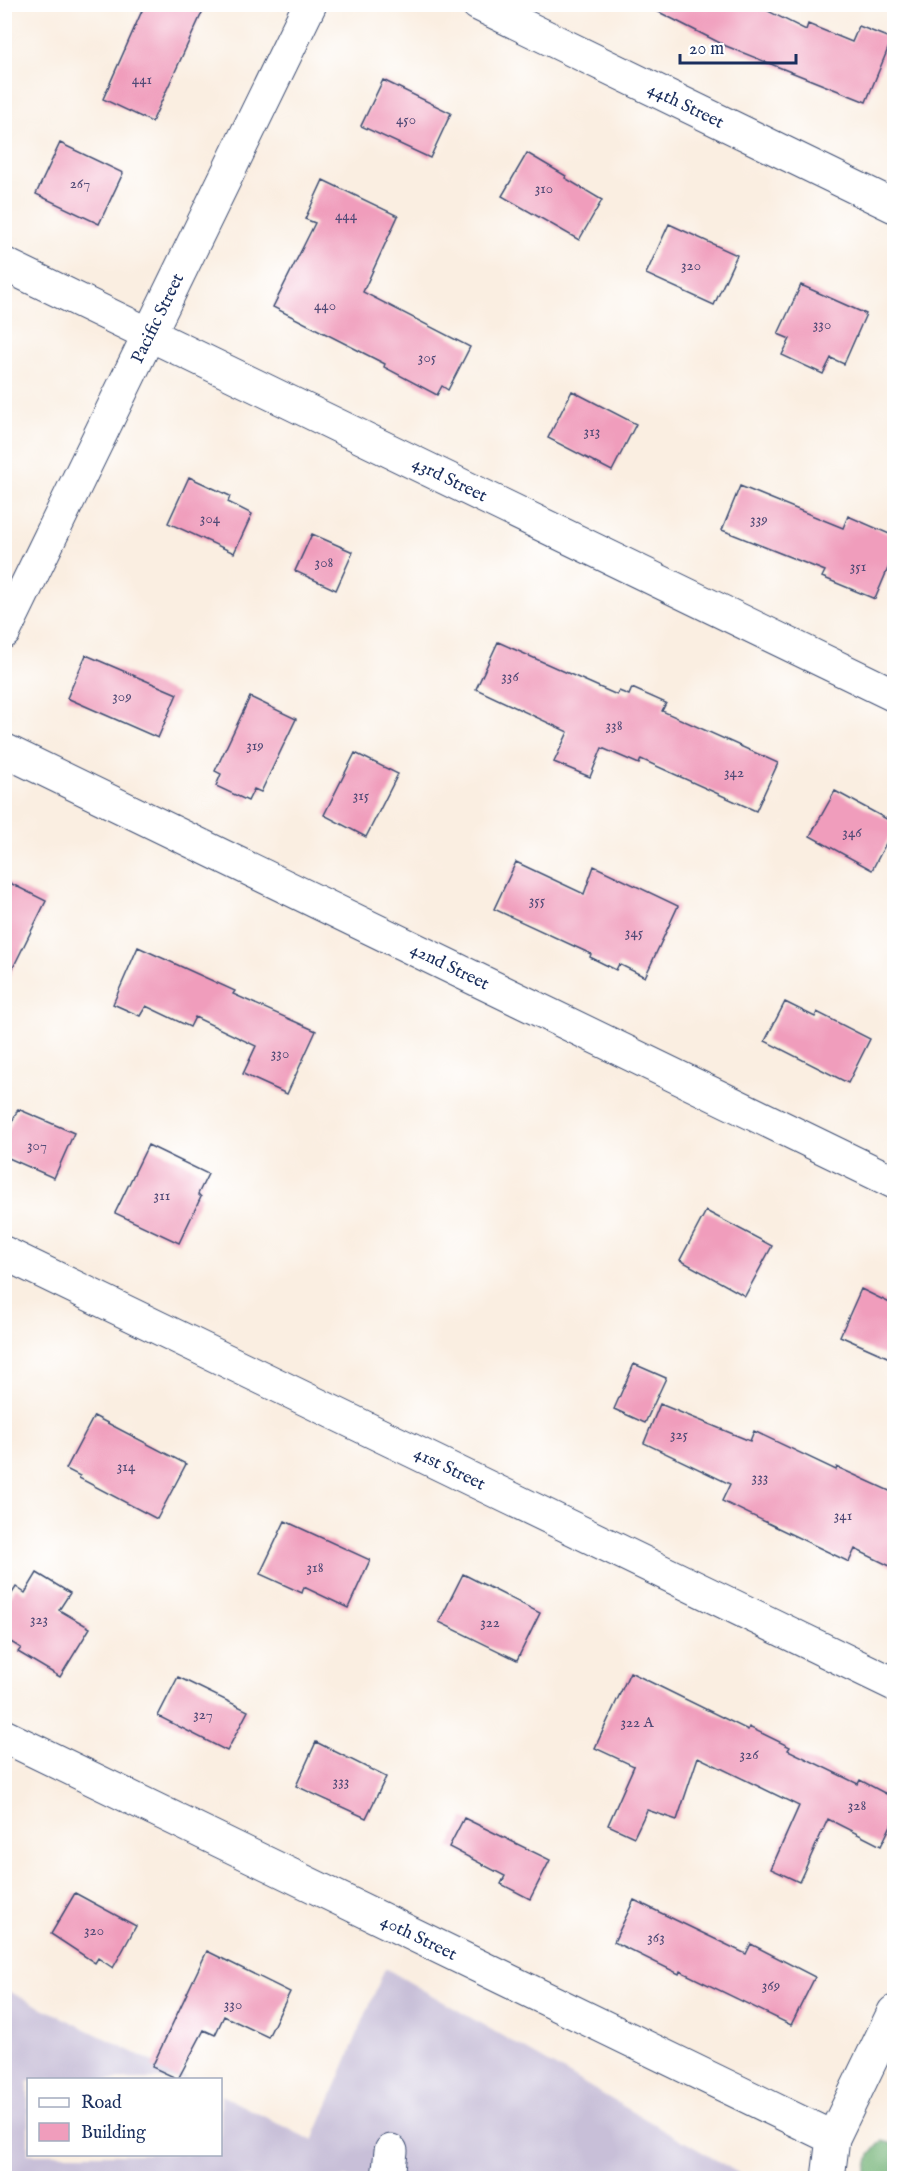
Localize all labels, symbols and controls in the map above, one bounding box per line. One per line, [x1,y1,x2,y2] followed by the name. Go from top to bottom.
[680,27,796,65] scale bar
[689,38,724,61] text: 20 m
[132,70,152,89] house number: 441
[643,78,727,135] street label: 44th Street
[396,110,416,129] house number: 450
[70,174,90,193] house number: 267
[535,179,553,198] house number: 310
[335,206,358,225] house number: 444
[681,256,701,275] house number: 320
[127,270,190,368] street label: Pacific Street
[314,296,336,315] house number: 440
[813,315,831,334] house number: 330
[418,348,437,367] house number: 305
[584,422,600,441] house number: 313
[408,452,491,508] street label: 43rd Street
[200,509,221,528] house number: 304
[750,510,768,529] house number: 339
[315,553,334,572] house number: 308
[850,557,866,576] house number: 351
[501,667,519,686] house number: 336
[112,687,132,706] house number: 309
[605,716,623,735] house number: 338
[246,736,264,755] house number: 319
[724,763,744,782] house number: 342
[353,786,370,805] house number: 315
[842,823,862,842] house number: 346
[529,891,546,910] house number: 355
[625,923,644,942] house number: 345
[406,938,493,996] street label: 42nd Street
[271,1044,289,1063] house number: 330
[27,1136,47,1155] house number: 307
[154,1186,170,1205] house number: 311
[670,1425,689,1444] house number: 325
[410,1442,489,1496] street label: 41st Street
[117,1457,136,1476] house number: 314
[752,1468,768,1487] house number: 333
[834,1506,852,1525] house number: 341
[306,1558,324,1577] house number: 318
[30,1610,48,1629] house number: 323
[480,1613,500,1632] house number: 322
[193,1705,213,1724] house number: 327
[620,1713,654,1732] house number: 322 A
[740,1745,759,1764] house number: 326
[333,1772,349,1791] house number: 333
[848,1796,866,1815] house number: 328
[376,1910,460,1967] street label: 40th Street
[84,1921,104,1940] house number: 320
[647,1928,665,1947] house number: 363
[762,1976,780,1995] house number: 369
[224,1995,242,2014] house number: 330
[27,2078,222,2156] legend
[81,2092,122,2115] text: Road
[81,2122,146,2145] text: Building

